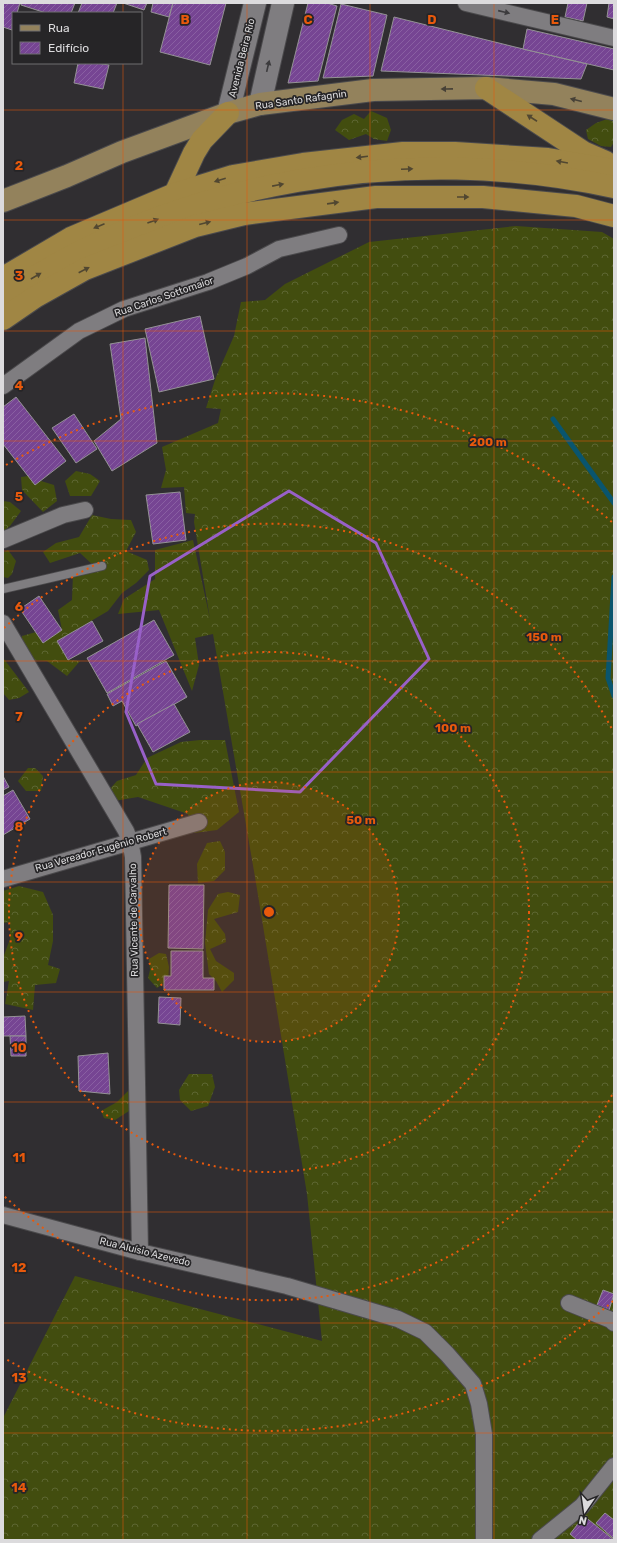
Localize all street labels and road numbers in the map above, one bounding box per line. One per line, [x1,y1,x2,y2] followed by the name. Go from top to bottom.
[226,17,258,99] street label: Avenida Beira Rio
[255,88,347,112] street label: Rua Santo Rafagnin
[113,274,215,320] street label: Rua Carlos Sottomaior
[34,825,168,875] street label: Rua Vereador Eugênio Robert
[127,863,141,977] street label: Rua Vicente de Carvalho
[98,1235,192,1269] street label: Rua Aluísio Azevedo

